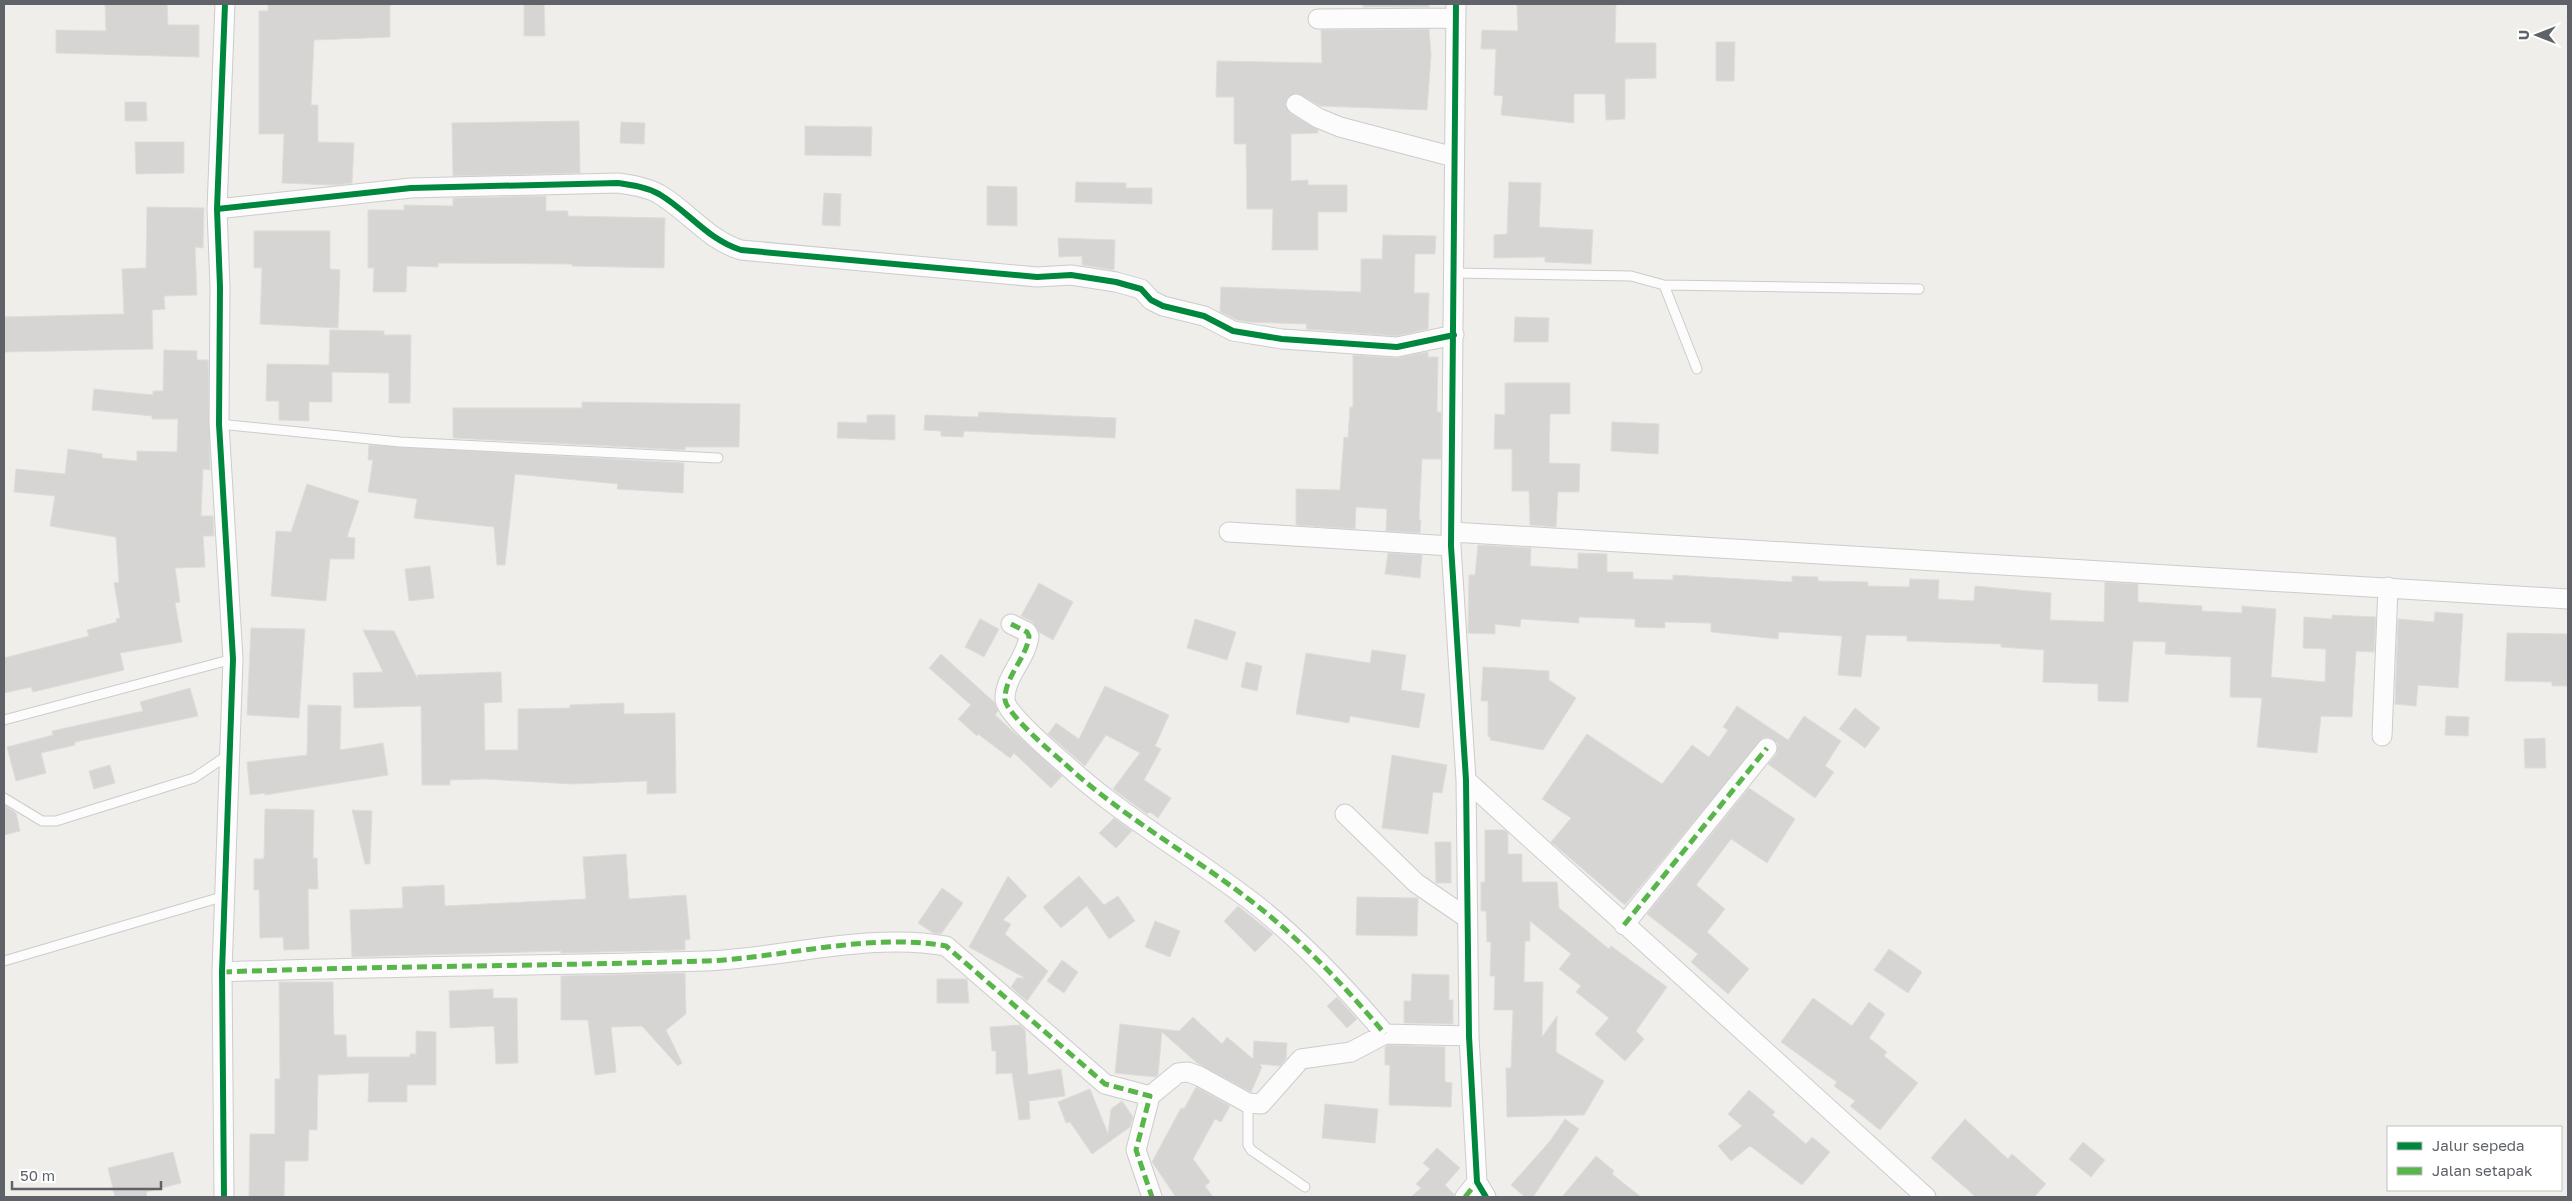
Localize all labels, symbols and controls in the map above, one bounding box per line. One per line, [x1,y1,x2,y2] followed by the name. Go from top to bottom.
[2512,10,2562,60] north arrow
[2515,30,2532,40] text: U
[2387,1126,2562,1191] legend
[2432,1136,2525,1154] text: Jalur sepeda
[12,1158,161,1190] scale bar
[2432,1161,2533,1179] text: Jalan setapak
[20,1166,55,1184] text: 50 m

